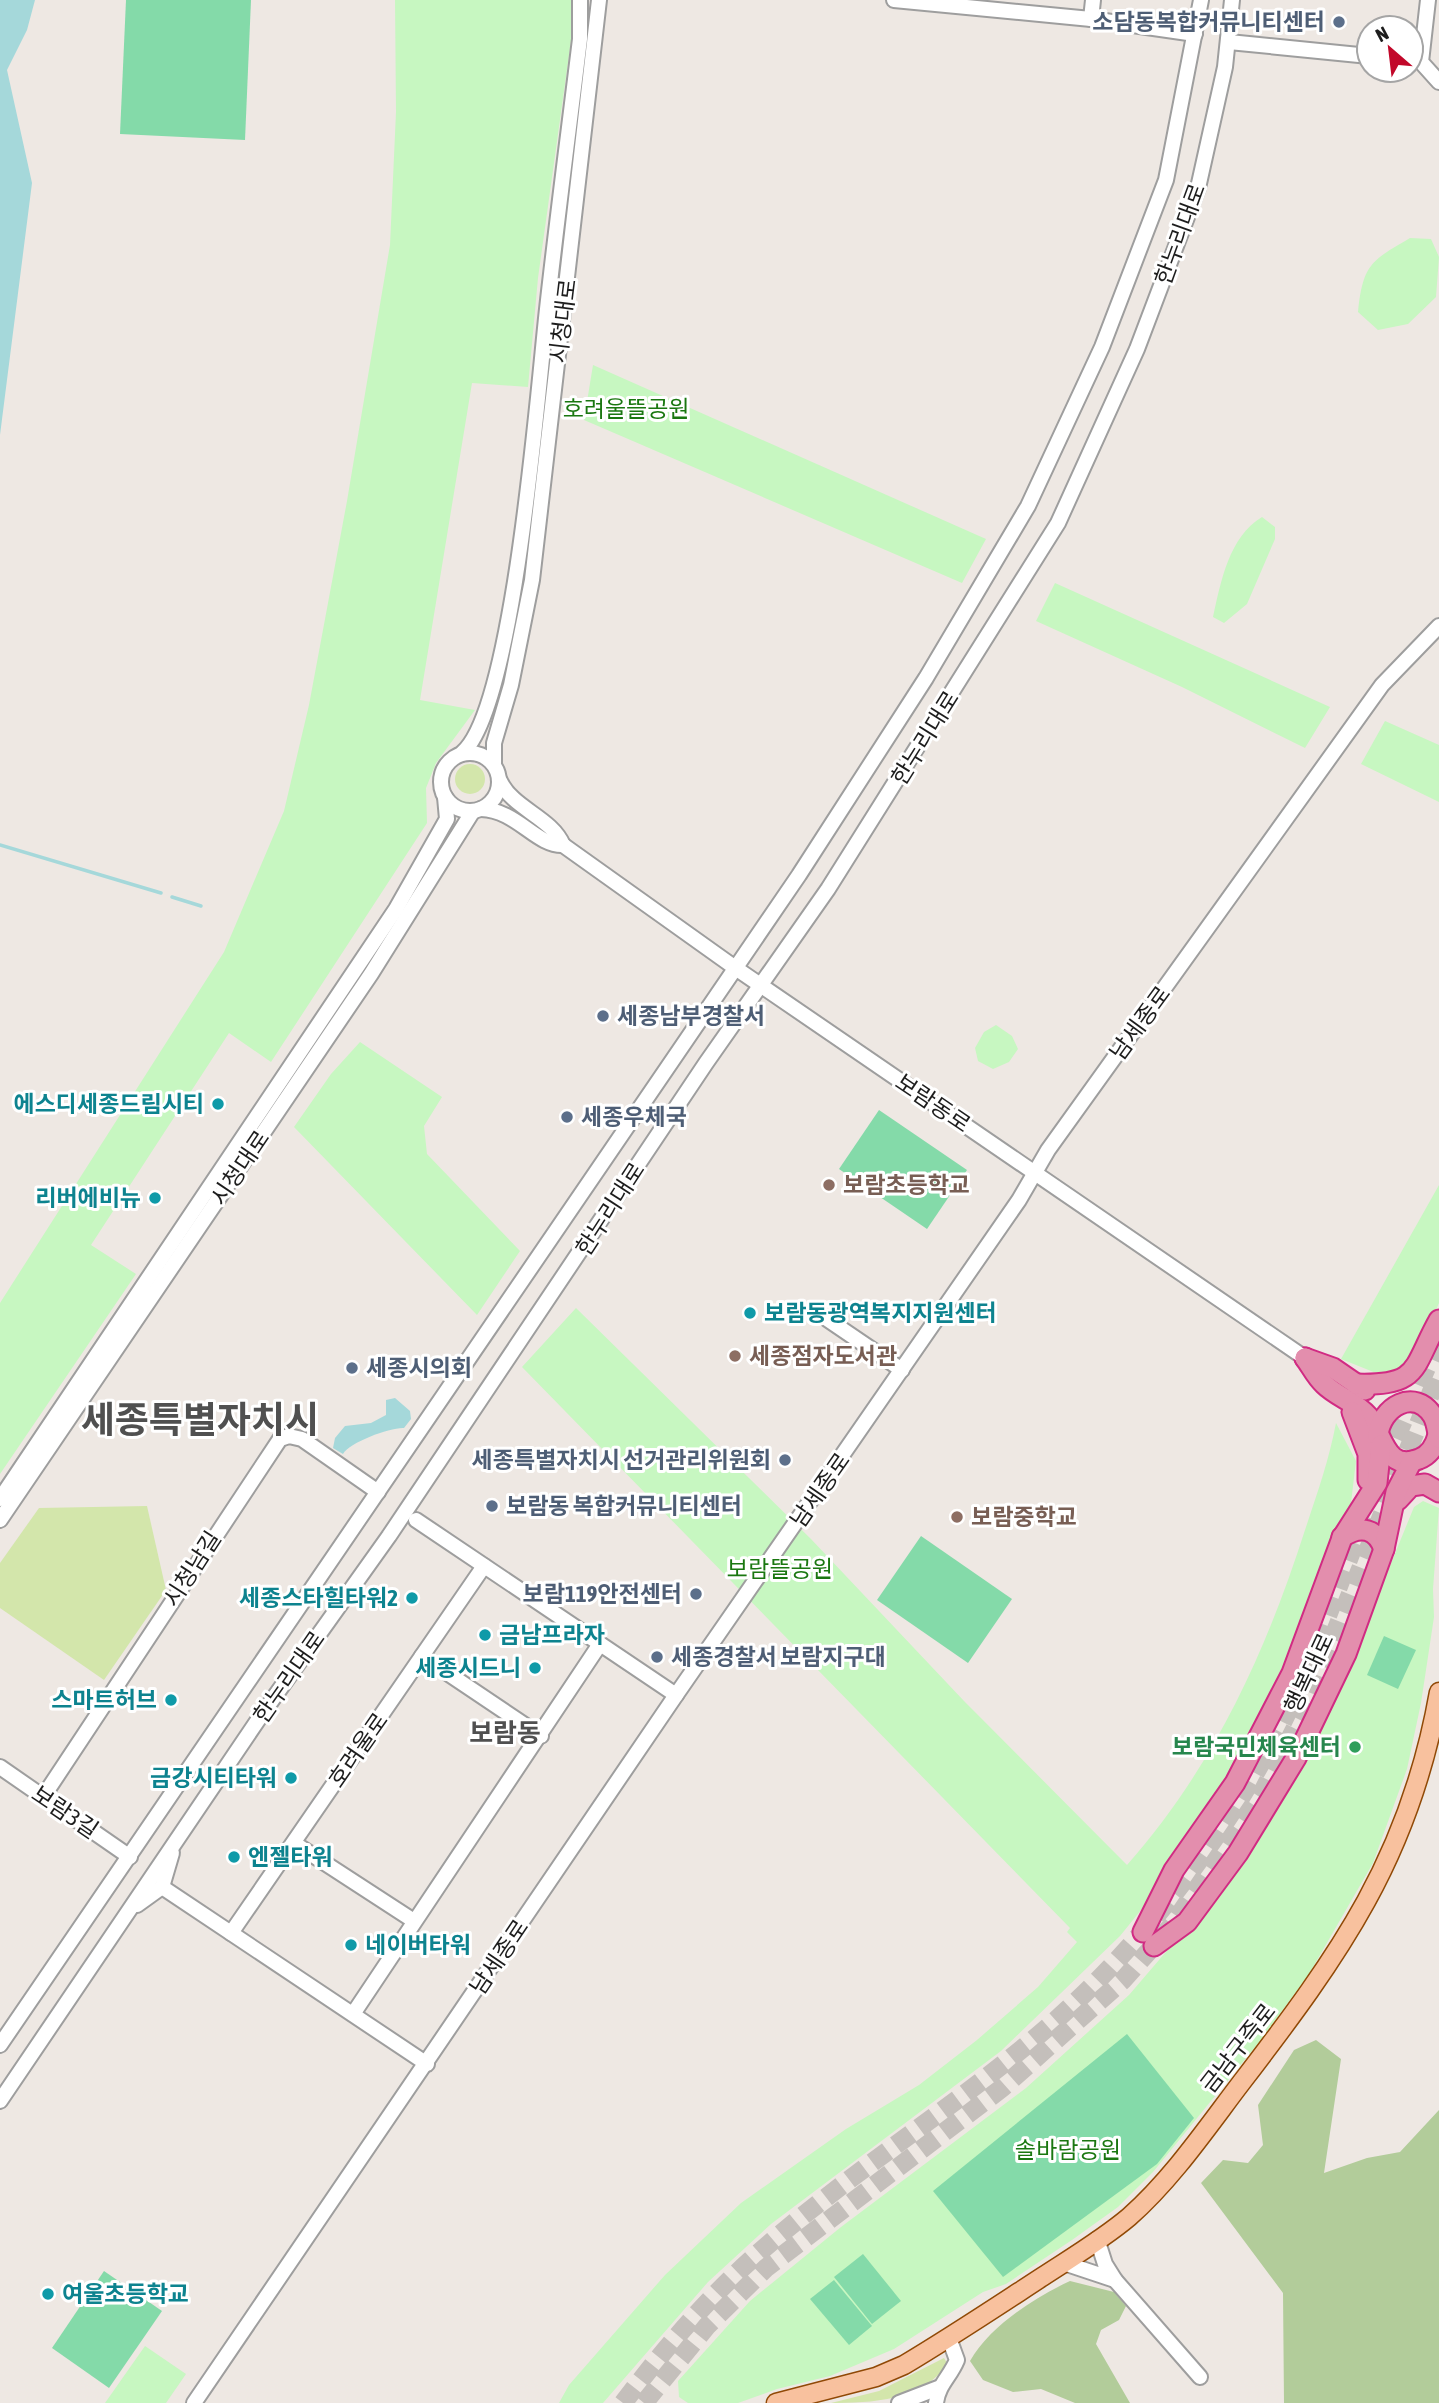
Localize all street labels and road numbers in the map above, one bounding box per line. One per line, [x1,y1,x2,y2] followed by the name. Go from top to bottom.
[1150,180,1210,288] street label: 한누리대로
[545,277,581,365] street label: 시청대로
[886,686,964,790] street label: 한누리대로
[1105,981,1175,1065] street label: 남세종로
[891,1069,975,1137] street label: 보람동로
[206,1126,274,1210] street label: 시청대로
[570,1158,650,1260] street label: 한누리대로
[785,1448,855,1532] street label: 남세종로
[158,1526,226,1612] street label: 시청남길
[248,1626,330,1728] street label: 한누리대로
[1279,1629,1339,1717] street label: 행복대로
[323,1708,393,1792] street label: 호려울로
[27,1780,103,1844] street label: 보람3길
[465,1915,533,1999] street label: 남세종로
[1195,1998,1281,2098] street label: 금남구즉로

